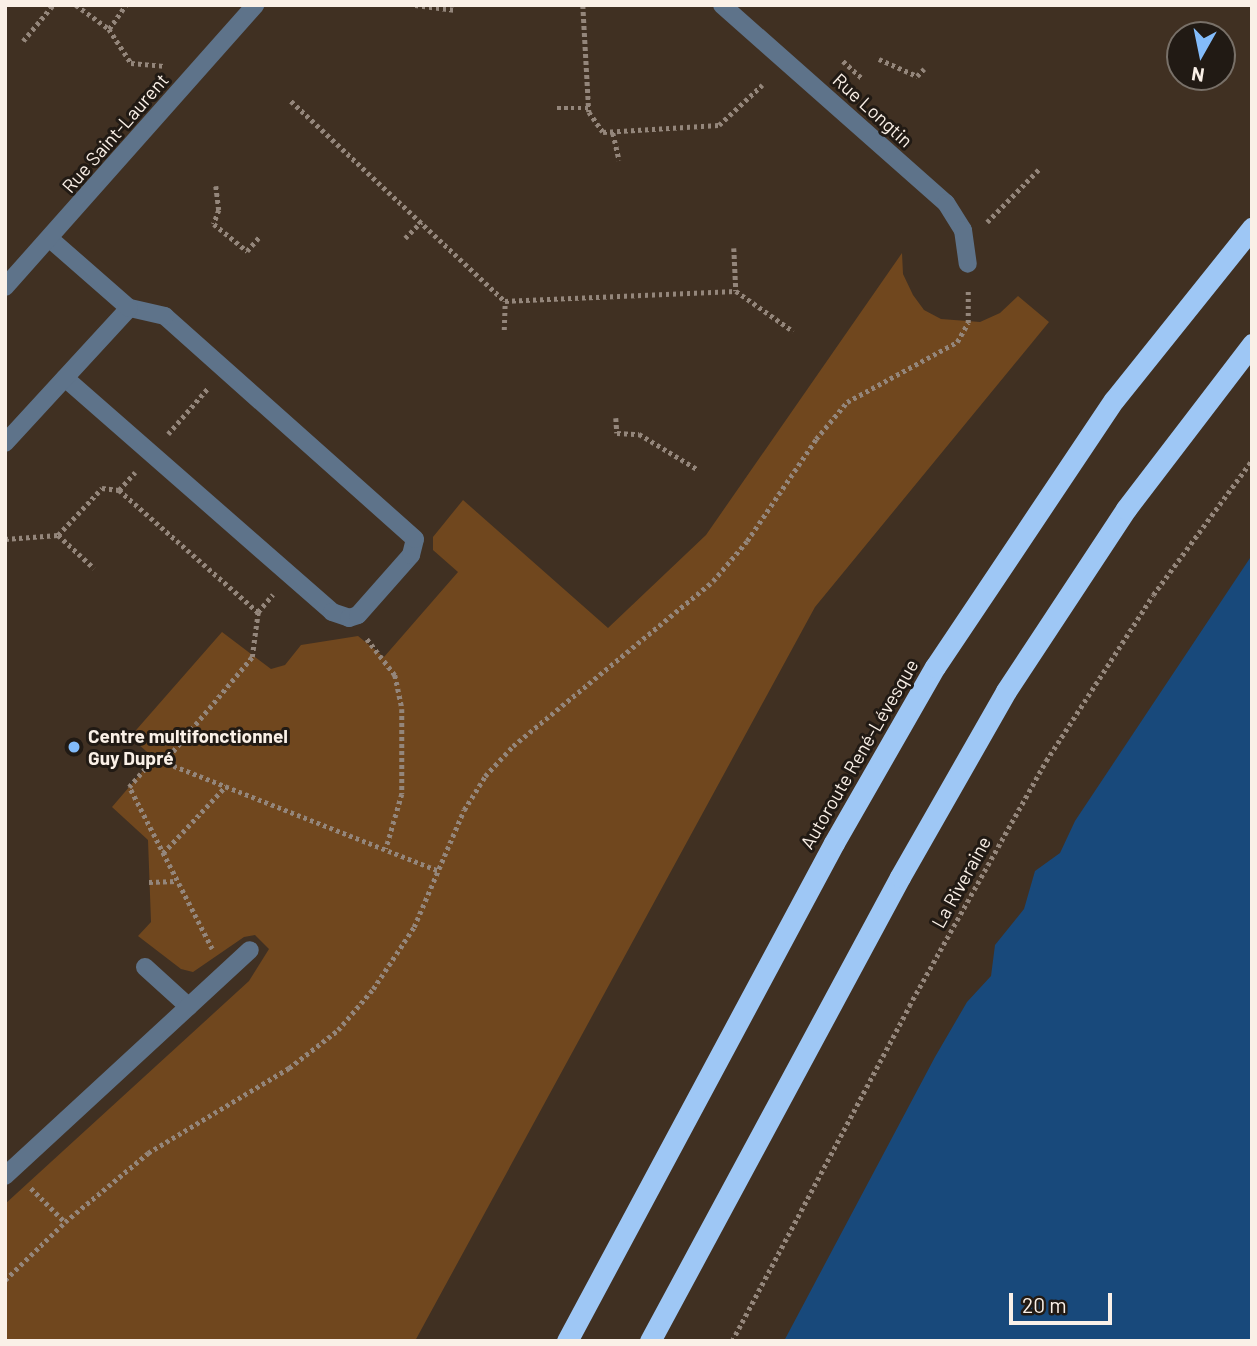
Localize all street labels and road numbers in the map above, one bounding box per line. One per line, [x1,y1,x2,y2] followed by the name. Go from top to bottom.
[828,68,918,152] street label: Rue Longtin
[57,69,173,197] street label: Rue Saint-Laurent
[795,655,923,853] street label: Autoroute René-Lévesque
[926,832,996,932] street label: La Riveraine

